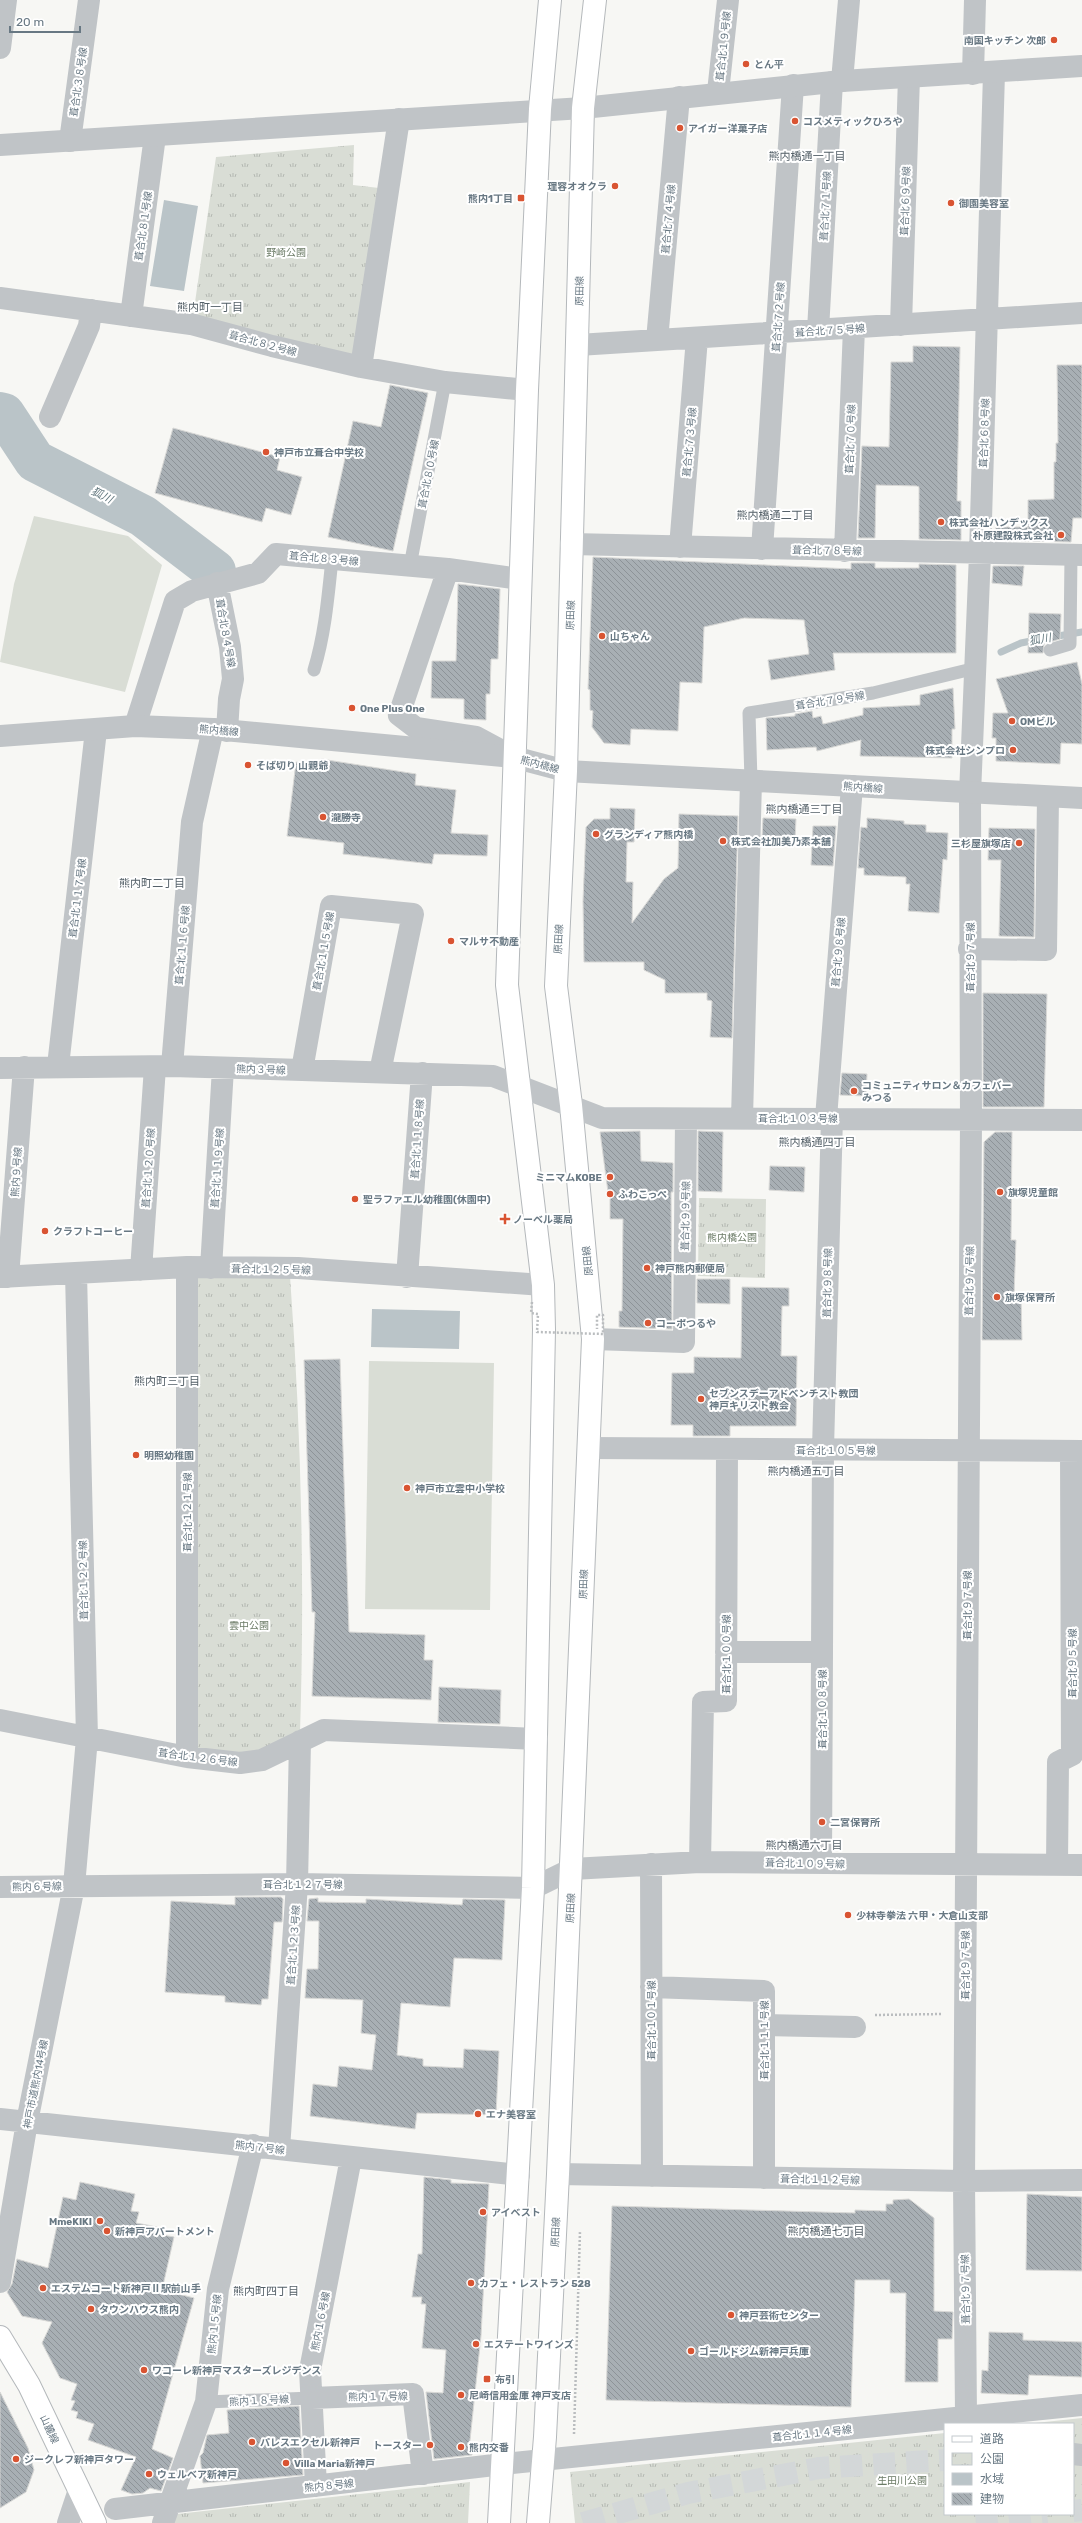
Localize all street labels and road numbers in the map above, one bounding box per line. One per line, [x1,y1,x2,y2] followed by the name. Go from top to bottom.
[714,11,734,82] street label: 葺合北１９号線
[68,47,90,118] street label: 葺合北３８号線
[899,166,913,236] street label: 葺合北６９号線
[818,171,834,241] street label: 葺合北７１号線
[660,184,678,254] street label: 葺合北７４号線
[133,191,155,262] street label: 葺合北８１号線
[574,276,586,306] street label: 原田線
[771,282,787,352] street label: 葺合北７２号線
[795,323,865,339] street label: 葺合北７５号線
[227,329,298,359] street label: 葺合北８２号線
[978,398,992,468] street label: 葺合北６８号線
[844,404,858,474] street label: 葺合北７０号線
[681,407,699,477] street label: 葺合北７３号線
[416,439,442,510] street label: 葺合北８０号線
[792,544,862,558] street label: 葺合北７８号線
[289,550,359,568] street label: 葺合北８３号線
[213,598,237,669] street label: 葺合北８４号線
[564,600,578,630] street label: 原田線
[795,690,866,712] street label: 葺合北７９号線
[198,723,239,739] street label: 熊内橋線
[519,754,561,776] street label: 熊内橋線
[843,781,883,795] street label: 熊内橋線
[67,858,89,939] street label: 葺合北１１７号線
[174,905,192,985] street label: 葺合北１１６号線
[311,911,337,992] street label: 葺合北１１５号線
[830,917,848,987] street label: 葺合北９８号線
[965,922,977,992] street label: 葺合北９７号線
[552,924,566,954] street label: 原田線
[236,1063,286,1077] street label: 熊内３号線
[409,1099,427,1179] street label: 葺合北１１８号線
[758,1113,838,1125] street label: 葺合北１０３号線
[140,1128,158,1208] street label: 葺合北１２０号線
[209,1128,227,1208] street label: 葺合北１１９号線
[9,1147,25,1197] street label: 熊内９号線
[679,1181,693,1251] street label: 葺合北９９号線
[580,1245,596,1276] street label: 原田線
[963,1246,977,1316] street label: 葺合北９７号線
[821,1248,835,1318] street label: 葺合北９８号線
[231,1263,311,1277] street label: 葺合北１２５号線
[796,1445,876,1457] street label: 葺合北１０５号線
[182,1472,194,1552] street label: 葺合北１２１号線
[77,1540,91,1620] street label: 葺合北１２２号線
[577,1569,591,1599] street label: 原田線
[962,1570,974,1640] street label: 葺合北９７号線
[721,1614,733,1694] street label: 葺合北１００号線
[1067,1628,1079,1698] street label: 葺合北９５号線
[817,1669,829,1749] street label: 葺合北１０８号線
[157,1747,238,1769] street label: 葺合北１２６号線
[765,1857,845,1871] street label: 葺合北１０９号線
[263,1879,343,1891] street label: 葺合北１２７号線
[12,1881,62,1893] street label: 熊内６号線
[564,1893,578,1923] street label: 原田線
[285,1905,303,1985] street label: 葺合北１２３号線
[960,1930,972,2000] street label: 葺合北９７号線
[646,1980,658,2060] street label: 葺合北１０１号線
[759,2000,771,2080] street label: 葺合北１１１号線
[21,2039,51,2130] street label: 神戸市道熊内14号線
[234,2139,285,2157] street label: 熊内７号線
[780,2173,860,2187] street label: 葺合北１１２号線
[549,2217,563,2247] street label: 原田線
[959,2254,973,2324] street label: 葺合北９７号線
[309,2291,333,2352] street label: 熊内１６号線
[206,2294,224,2355] street label: 熊内１５号線
[348,2390,408,2404] street label: 熊内１７号線
[229,2393,289,2409] street label: 熊内１８号線
[37,2413,61,2446] street label: 山麓線
[772,2424,853,2444] street label: 葺合北１１４号線
[304,2477,355,2495] street label: 熊内８号線

